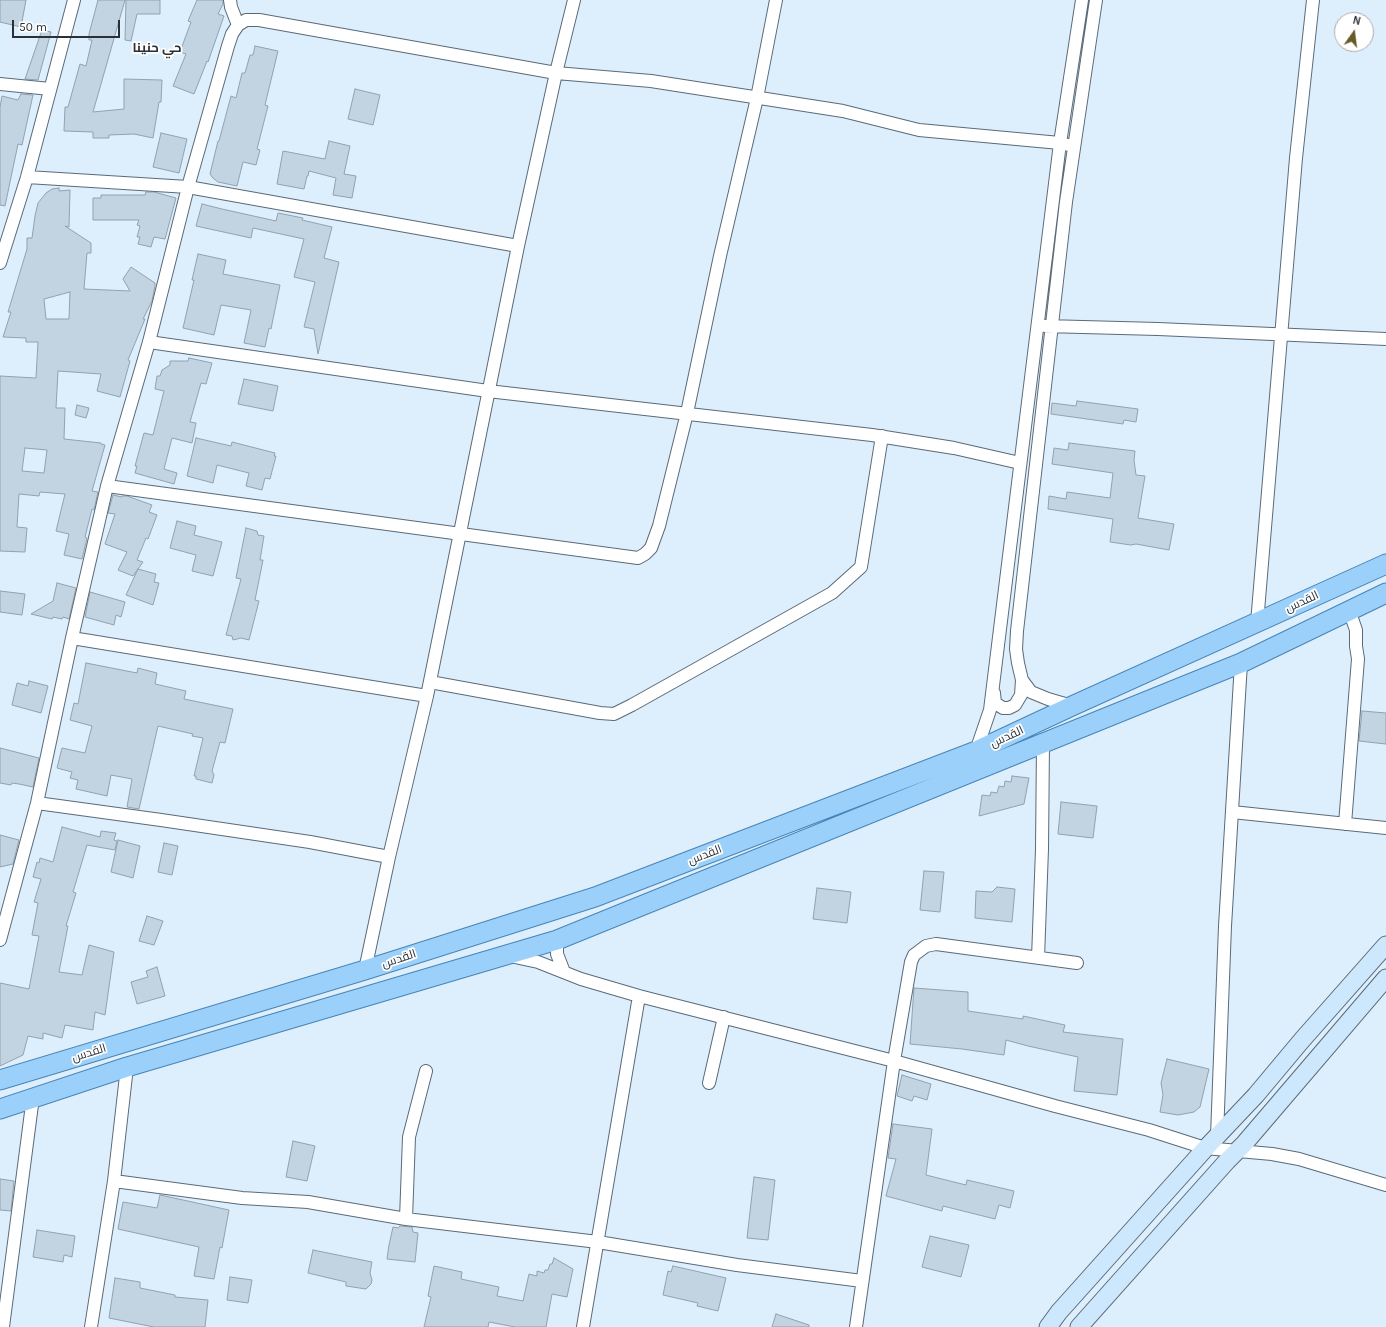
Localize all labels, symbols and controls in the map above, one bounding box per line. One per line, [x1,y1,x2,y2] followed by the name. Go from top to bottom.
[14,12,122,38] scale bar
[1334,12,1374,52] north arrow
[1351,14,1362,28] text: N
[19,20,47,34] text: 50 m
[132,40,182,56] district label: حي حنينا
[1283,588,1321,616] street label: القدس
[988,723,1026,751] street label: القدس
[686,842,724,868] street label: القدس
[380,947,418,971] street label: القدس
[70,1041,108,1065] street label: القدس

